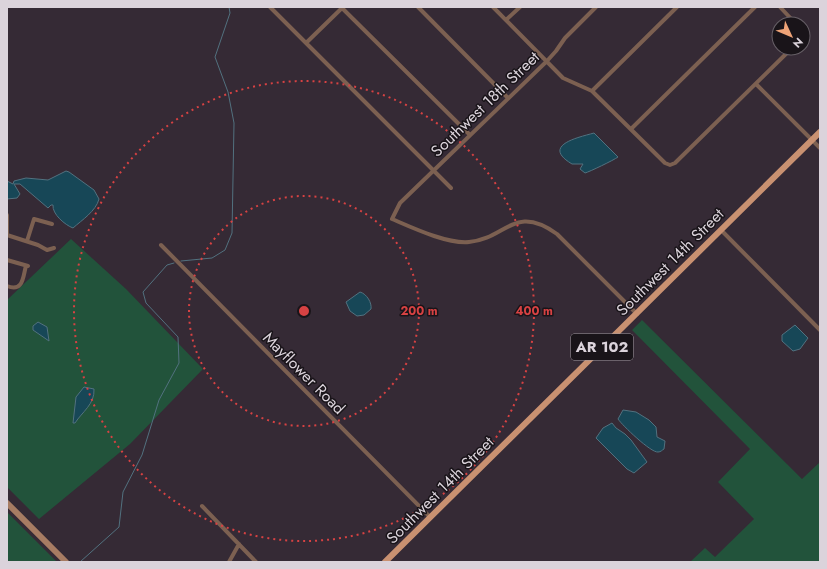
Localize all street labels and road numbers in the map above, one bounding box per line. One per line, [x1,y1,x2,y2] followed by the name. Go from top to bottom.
[426,46,545,162] street label: Southwest 18th Street
[611,203,729,321] street label: Southwest 14th Street
[258,327,350,419] street label: Mayflower Road
[571,334,633,360] road number: AR 102
[381,431,499,549] street label: Southwest 14th Street

